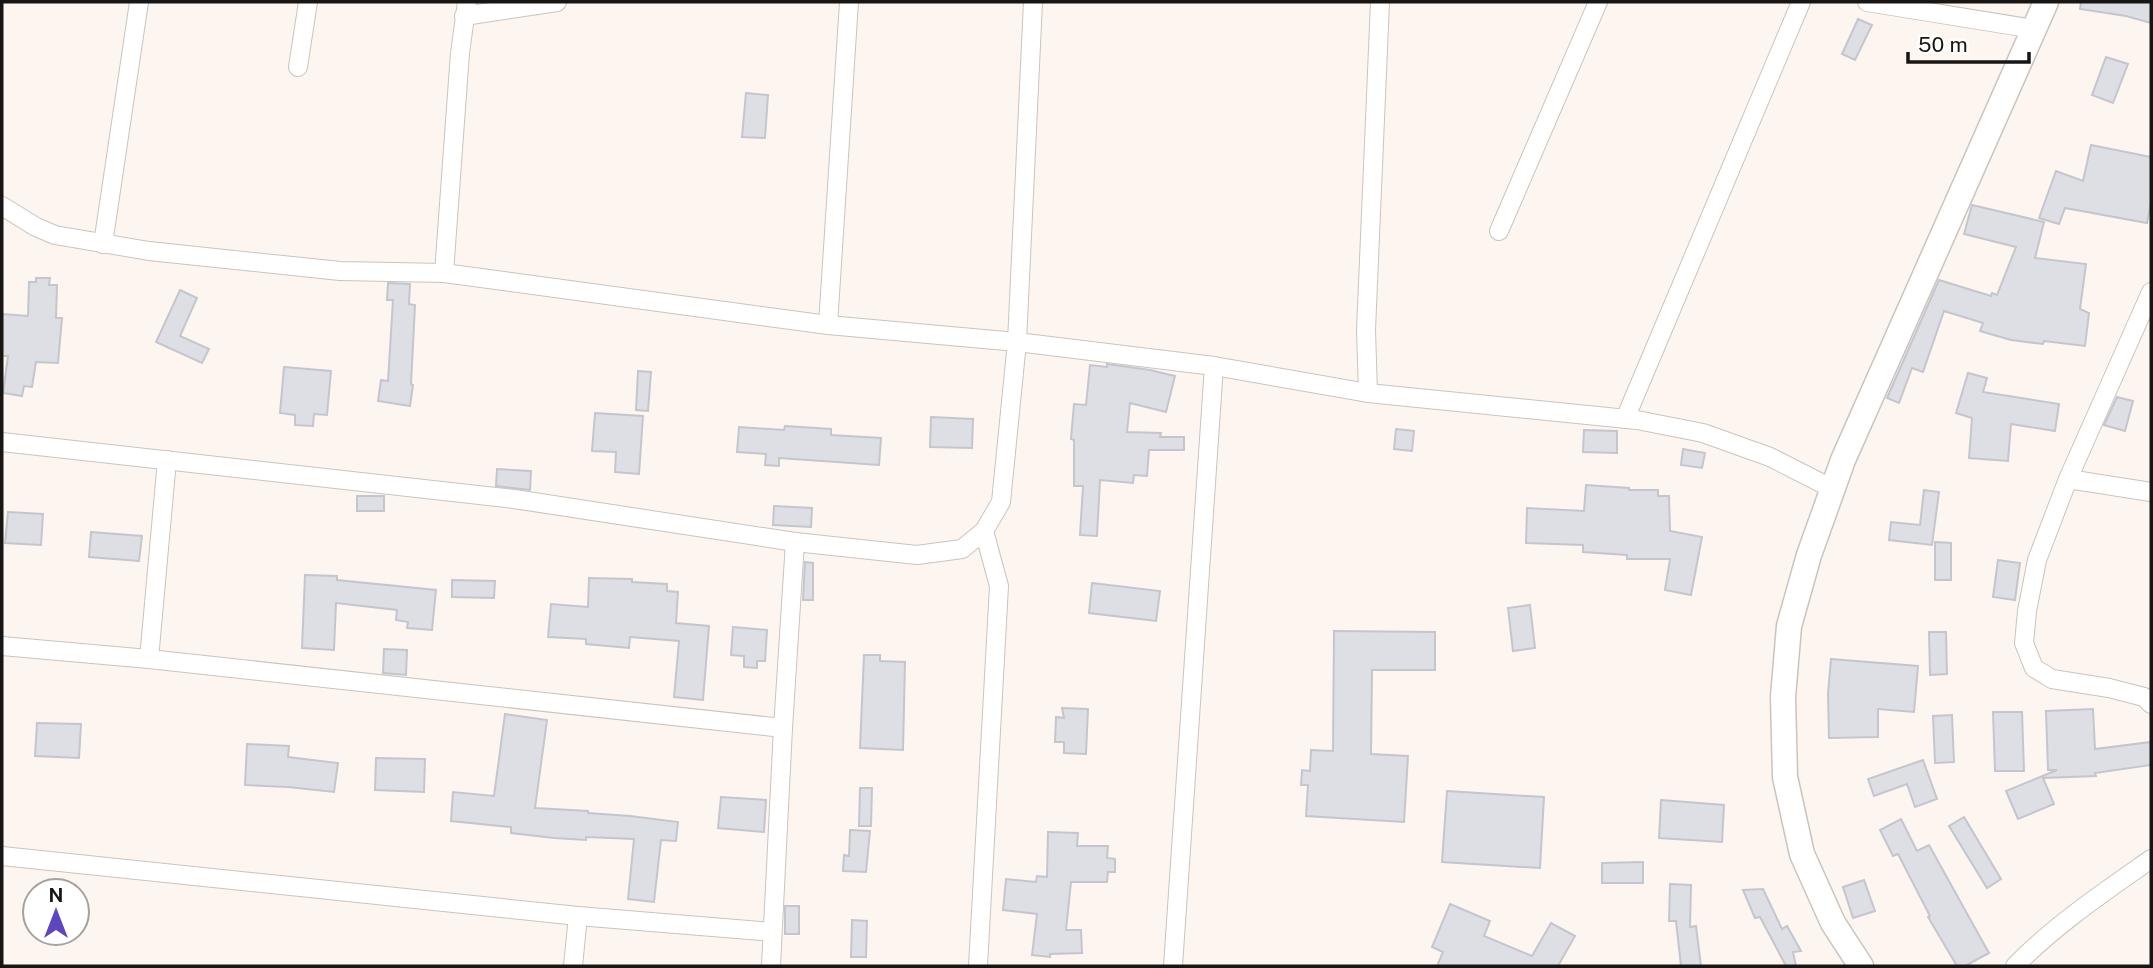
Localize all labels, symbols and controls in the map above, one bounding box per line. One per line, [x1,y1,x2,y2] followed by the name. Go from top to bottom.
[1908,21,2029,65] scale bar
[1918,32,1968,57] text: 50 m
[21,877,91,947] north arrow
[49,884,63,906] text: N

